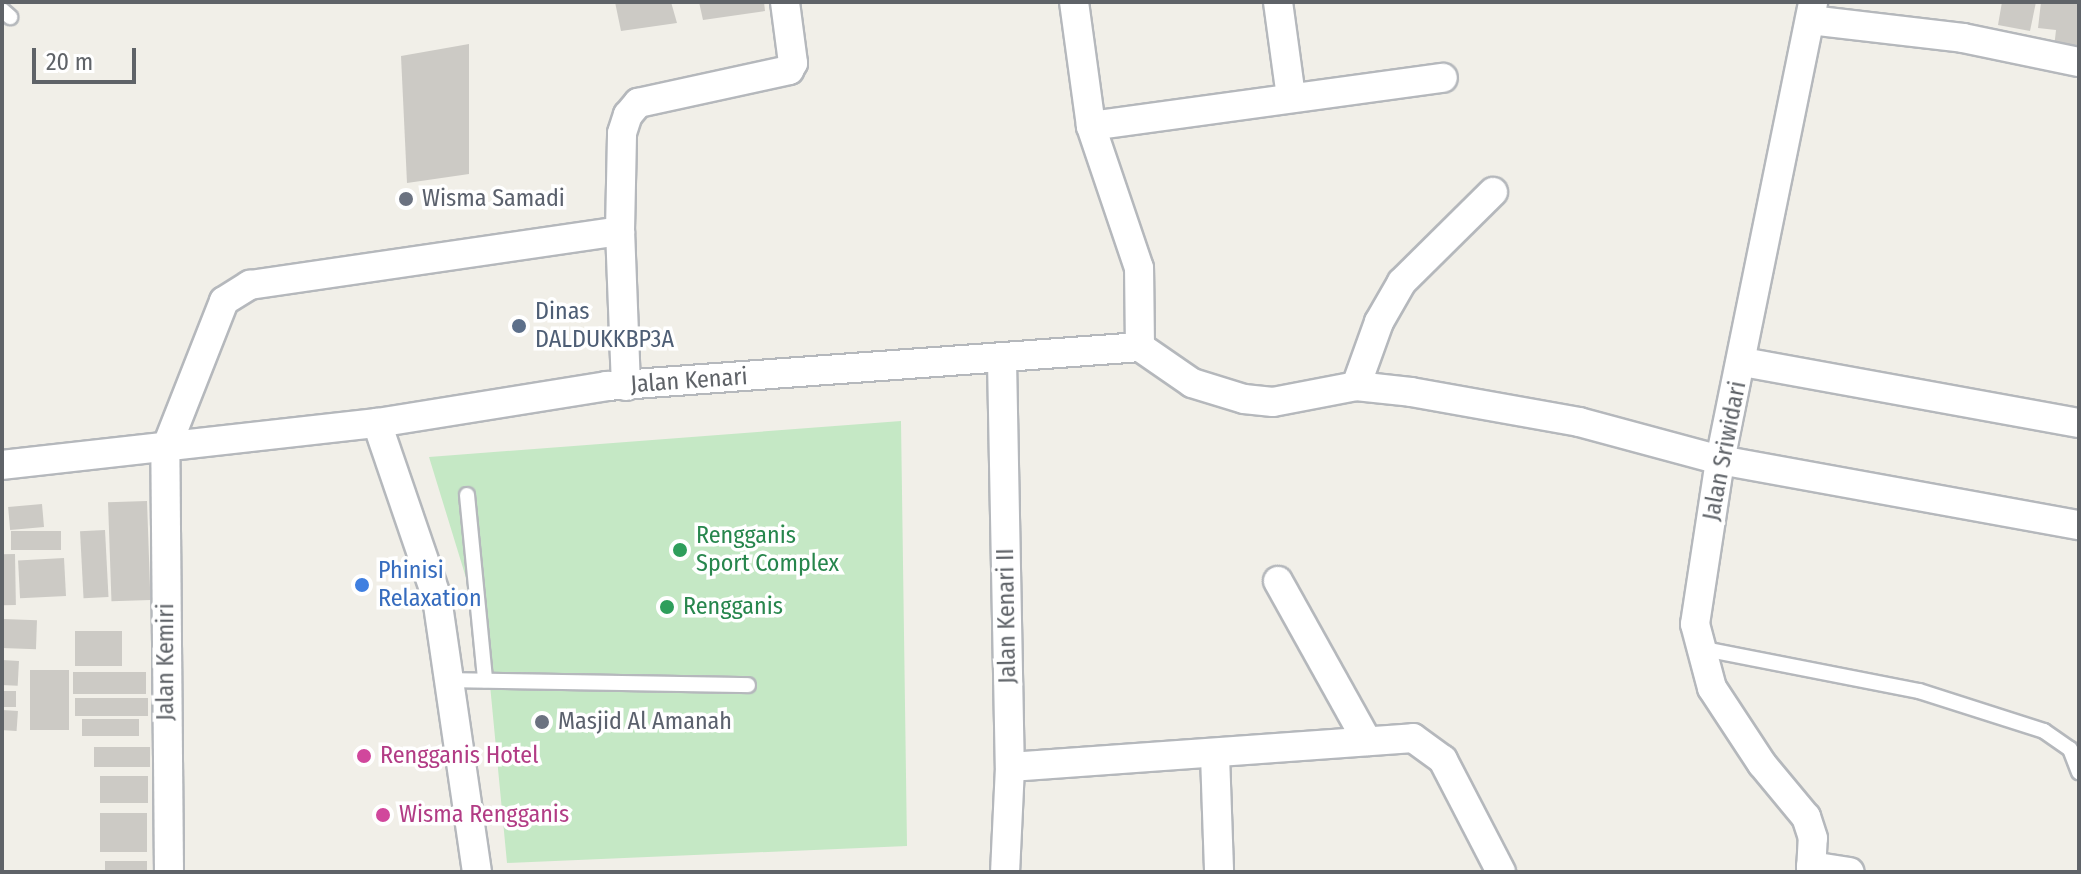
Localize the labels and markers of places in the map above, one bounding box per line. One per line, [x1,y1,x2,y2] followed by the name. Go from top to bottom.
[422,185,565,213] place label: Wisma Samadi
[397,190,415,208] marker: Wisma Samadi
[535,298,674,354] place label: Dinas DALDUKKBP3A
[510,317,528,335] marker: Dinas DALDUKKBP3A
[696,522,839,578] place label: Rengganis Sport Complex
[671,541,689,559] marker: Rengganis Sport Complex
[378,557,482,613] place label: Phinisi Relaxation
[353,576,371,594] marker: Phinisi Relaxation
[683,593,783,621] place label: Rengganis
[658,598,676,616] marker: Rengganis
[558,708,732,736] place label: Masjid Al Amanah
[533,713,551,731] marker: Masjid Al Amanah
[380,742,539,770] place label: Rengganis Hotel
[355,747,373,765] marker: Rengganis Hotel
[399,801,569,829] place label: Wisma Rengganis
[374,806,392,824] marker: Wisma Rengganis

